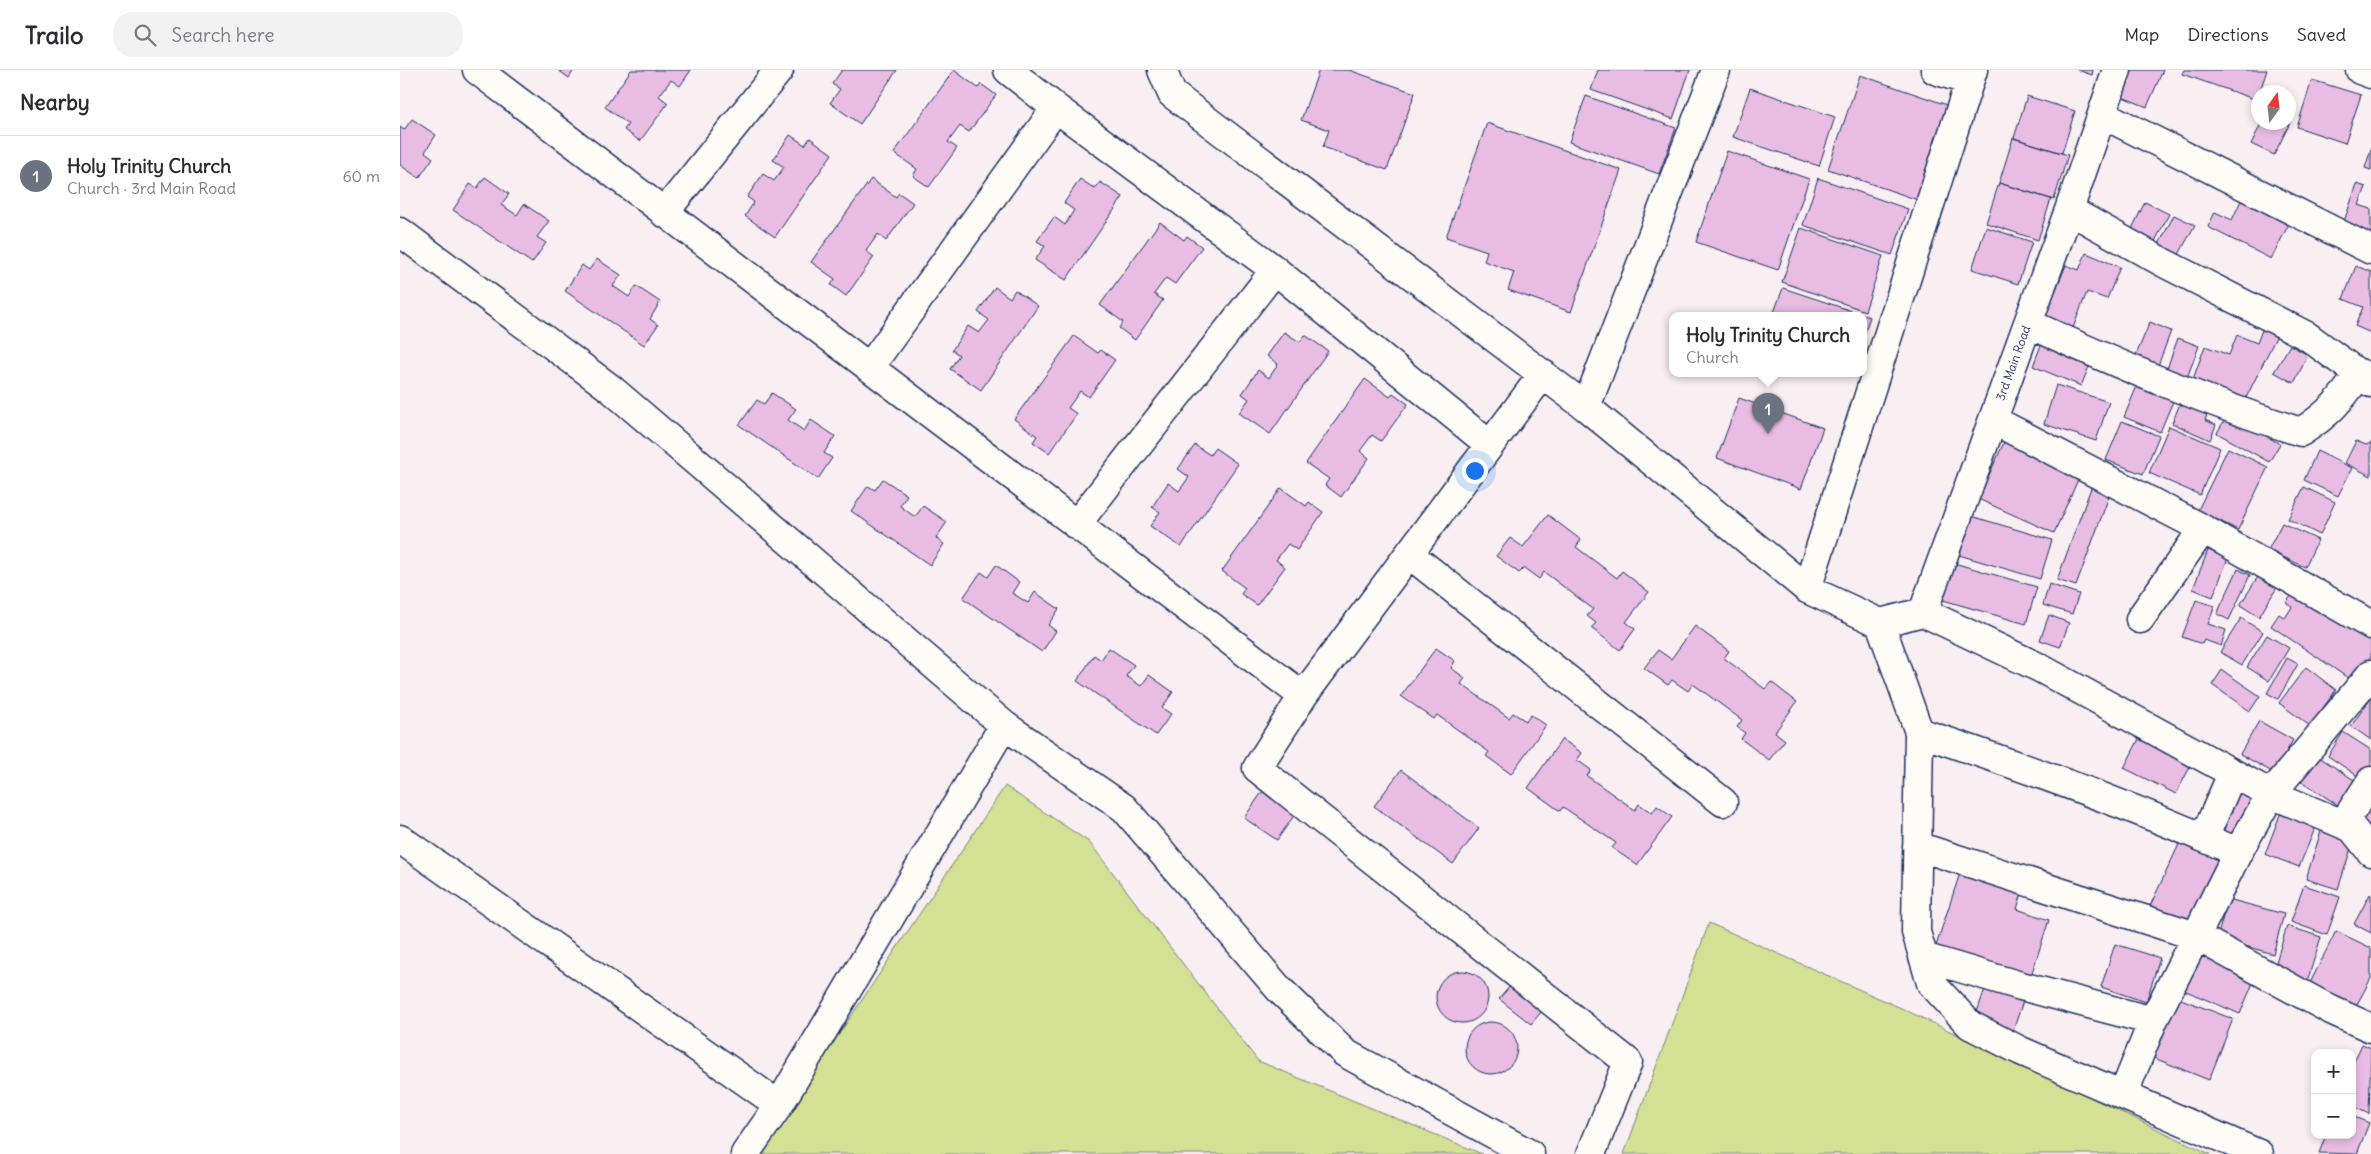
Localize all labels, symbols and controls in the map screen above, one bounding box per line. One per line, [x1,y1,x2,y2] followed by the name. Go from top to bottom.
[113,12,463,57] search box
[25,20,83,50] text: Trailo
[131,21,159,49] icon: search
[171,23,274,47] text: Search here
[2124,23,2159,46] text: Map
[2187,23,2269,46] text: Directions
[2297,23,2346,46] text: Saved
[2251,85,2296,130] north arrow
[20,89,90,116] text: Nearby
[67,154,231,178] text: Holy Trinity Church
[33,166,39,186] text: 1
[342,166,380,186] text: 60 m
[67,178,236,198] text: Church · 3rd Main Road
[1669,312,1867,377] popup
[1686,323,1850,347] text: Holy Trinity Church
[1993,323,2033,403] street label: 3rd Main Road
[1686,347,1739,367] text: Church
[1752,393,1784,434] pin: 1
[1462,458,1488,484] your location
[2311,1049,2356,1139] map controls
[2311,1049,2356,1094] button: +
[2311,1094,2356,1139] button: −

